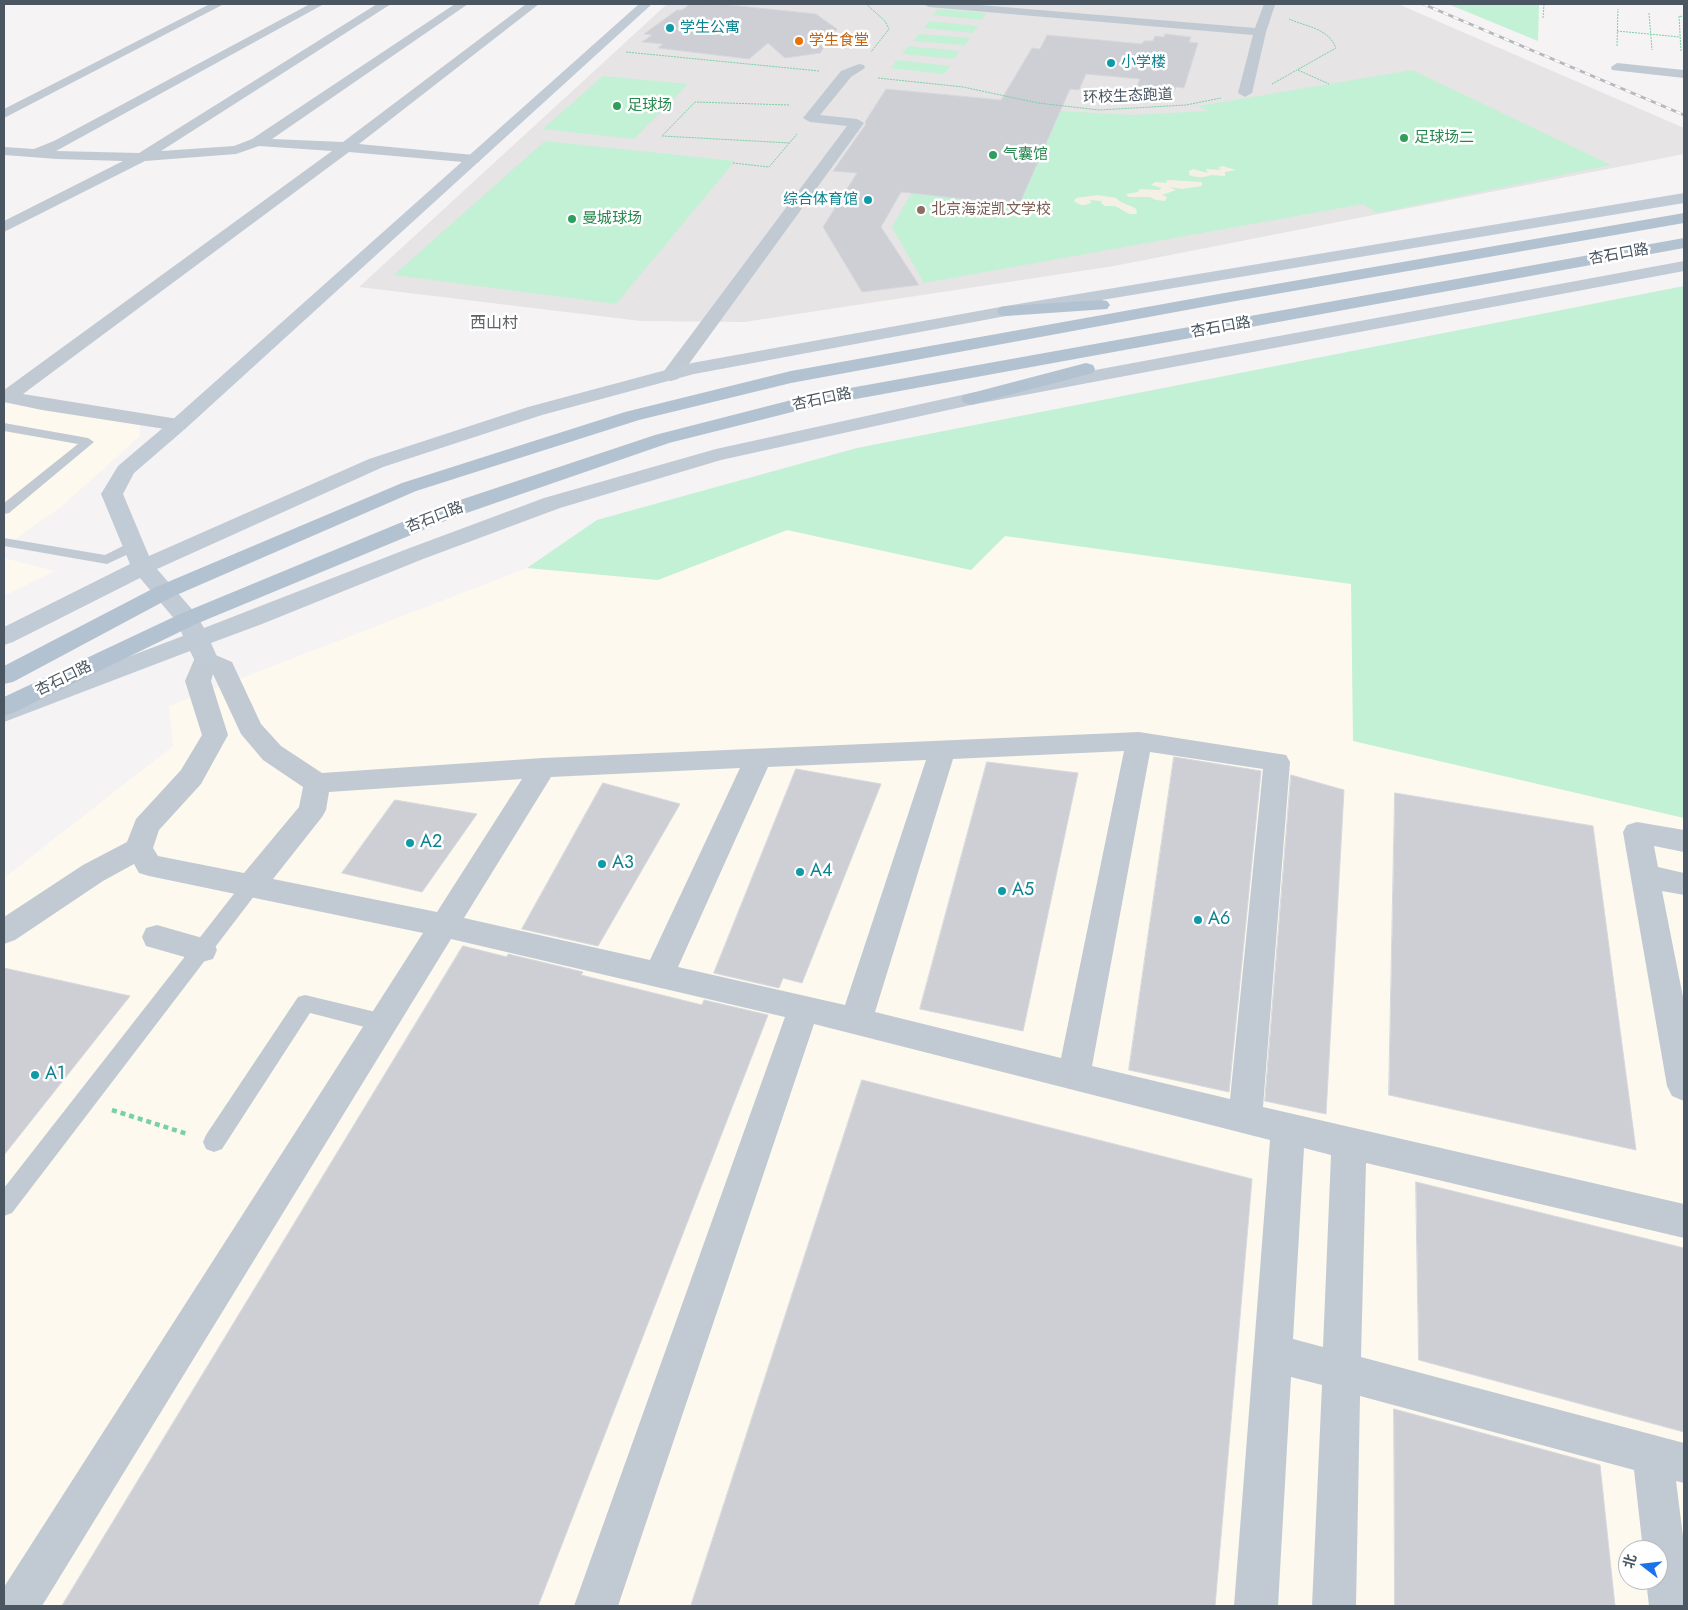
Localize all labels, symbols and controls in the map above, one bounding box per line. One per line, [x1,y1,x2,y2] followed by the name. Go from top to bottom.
[680,19,740,37] place label: 学生公寓
[664,22,676,34] marker: 学生公寓
[809,32,869,50] place label: 学生食堂
[793,35,805,47] marker: 学生食堂
[1121,54,1166,72] place label: 小学楼
[1105,57,1117,69] marker: 小学楼
[1083,86,1173,108] street label: 环校生态跑道
[627,97,672,115] place label: 足球场
[611,100,623,112] marker: 足球场
[1414,129,1474,147] place label: 足球场二
[1398,132,1410,144] marker: 足球场二
[1003,146,1048,164] place label: 气囊馆
[987,149,999,161] marker: 气囊馆
[783,191,858,209] place label: 综合体育馆
[862,194,874,206] marker: 综合体育馆
[931,201,1051,219] place label: 北京海淀凯文学校
[915,204,927,216] marker: 北京海淀凯文学校
[582,210,642,228] place label: 曼城球场
[566,213,578,225] marker: 曼城球场
[1588,241,1650,269] street label: 杏石口路
[470,314,518,334] district label: 西山村
[1190,314,1252,342] street label: 杏石口路
[791,385,853,415] street label: 杏石口路
[404,499,466,537] street label: 杏石口路
[33,658,95,700] street label: 杏石口路
[420,832,442,854] place label: A2
[404,837,416,849] marker: A2
[612,853,634,875] place label: A3
[596,858,608,870] marker: A3
[810,861,832,883] place label: A4
[794,866,806,878] marker: A4
[1012,880,1034,902] place label: A5
[996,885,1008,897] marker: A5
[1208,909,1230,931] place label: A6
[1192,914,1204,926] marker: A6
[45,1064,65,1086] place label: A1
[29,1069,41,1081] marker: A1
[1618,1540,1668,1590] north arrow
[1618,1552,1641,1571] text: 北

